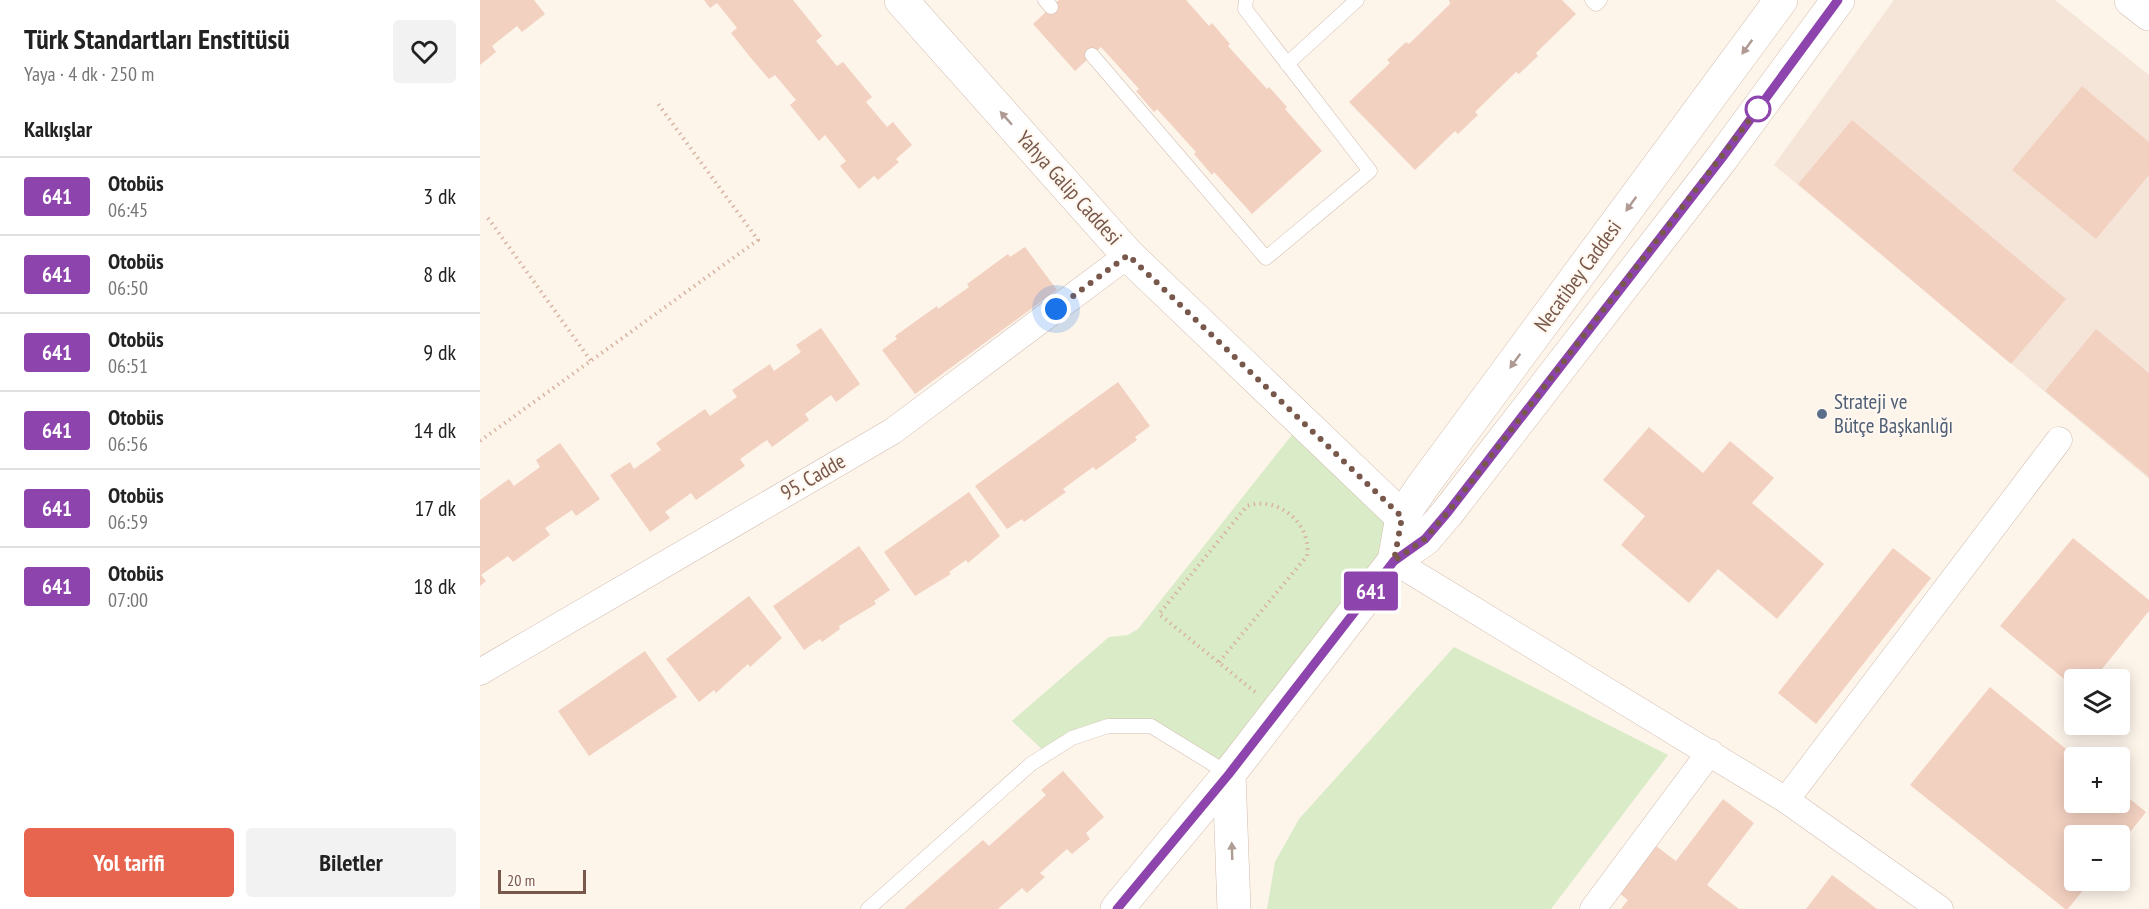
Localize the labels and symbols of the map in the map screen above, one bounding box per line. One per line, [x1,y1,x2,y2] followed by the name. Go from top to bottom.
[1741,40,1753,55] one-way arrow
[1745,96,1771,122] unlabelled marker
[1000,111,1013,126] one-way arrow
[1011,125,1128,250] street label: Yahya Galip Caddesi
[1625,196,1637,211] one-way arrow
[1528,215,1627,337] street label: Necatibey Caddesi
[1041,294,1071,324] your location
[1509,352,1521,368] one-way arrow
[1834,388,1953,439] place label: Strateji ve Bütçe Başkanlığı
[1815,407,1829,421] marker: Strateji ve Bütçe Başkanlığı
[776,447,850,506] street label: 95. Cadde
[1336,572,1406,610] line badge: 641
[1227,841,1236,860] one-way arrow
[498,867,586,894] scale bar

